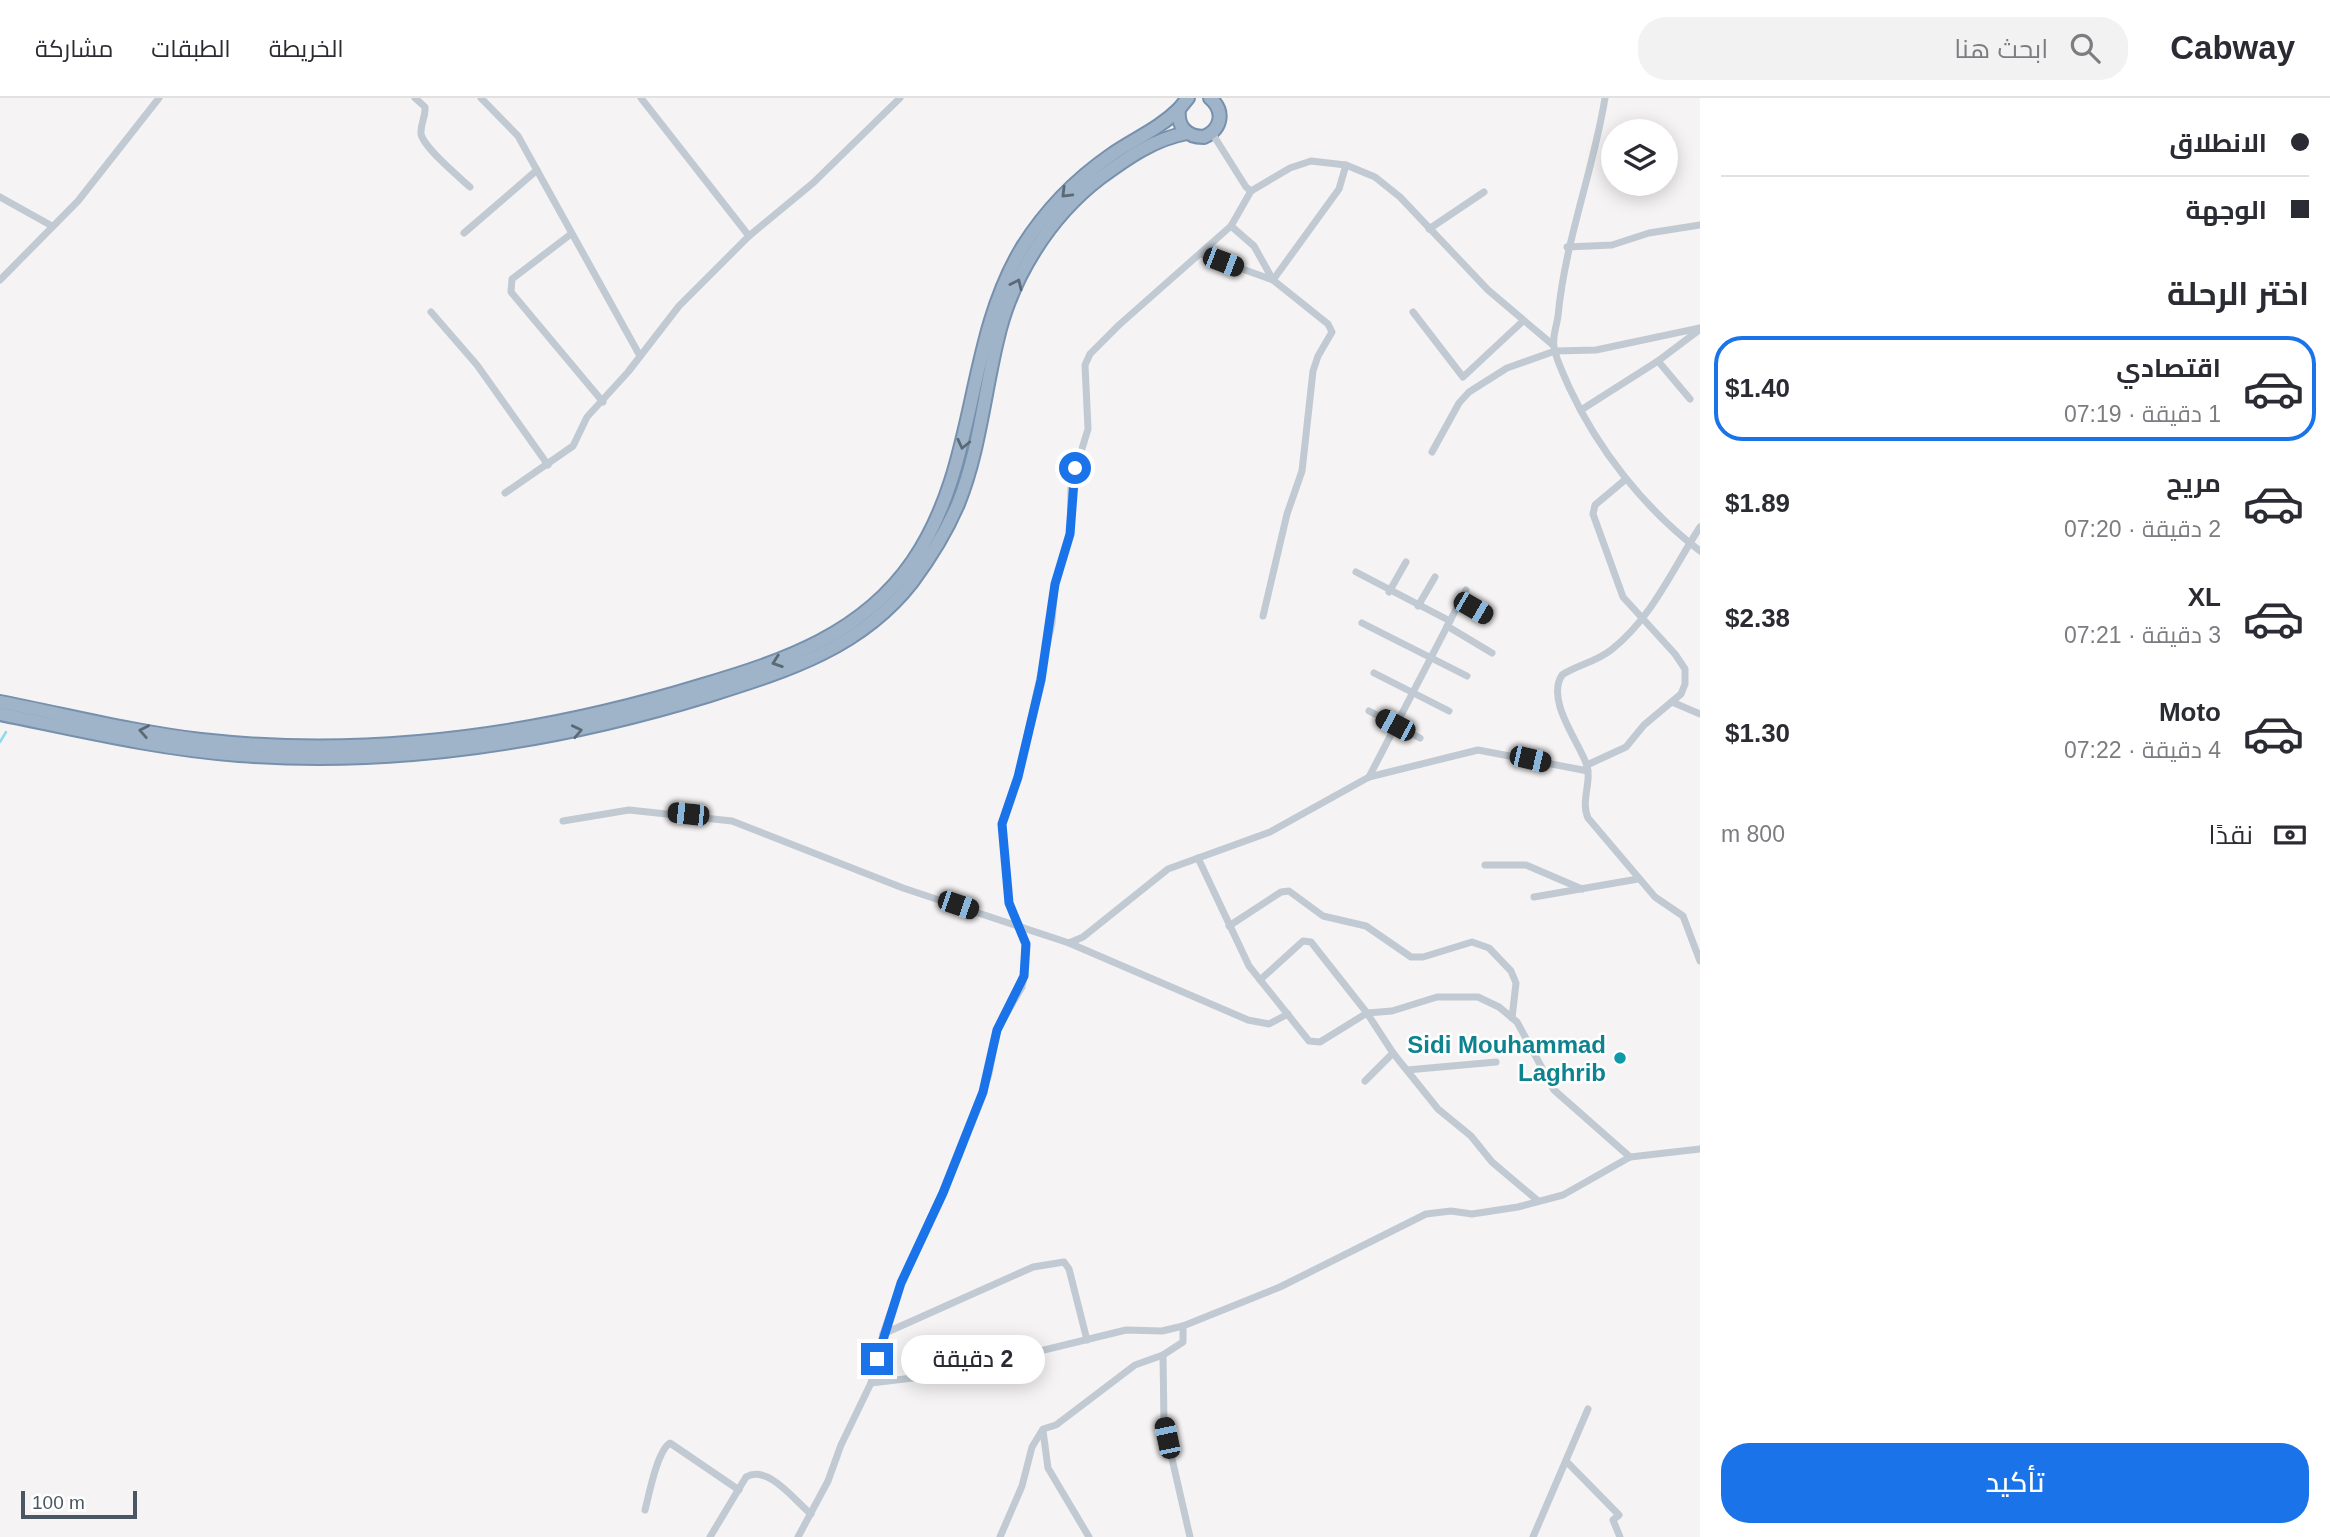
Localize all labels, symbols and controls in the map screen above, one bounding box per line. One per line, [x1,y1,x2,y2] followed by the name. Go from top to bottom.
[1638,17,2128,80] search box
[2066,29,2104,67] icon: search
[2170,29,2295,66] text: Cabway
[1954,34,2048,64] text: ابحث هنا
[35,35,113,62] text: مشاركة
[151,35,231,62] text: الطبقات
[269,35,344,62] text: الخريطة
[1601,119,1678,196] map controls
[1601,119,1678,196] button: layers
[2169,128,2267,158] text: الانطلاق
[1061,184,1074,197] one-way arrow
[2186,195,2267,225] text: الوجهة
[1200,245,1247,279] car
[2167,276,2309,312] text: اختر الرحلة
[1009,279,1023,291] one-way arrow
[2116,353,2221,383] text: اقتصادي
[2242,357,2305,420] icon: car
[1725,373,1790,403] text: $1.40
[2064,401,2221,427] text: 1 دقيقة · 07:19
[957,438,972,450] one-way arrow
[1059,452,1091,484] route start
[2166,468,2221,498] text: مريح
[2242,472,2305,535] icon: car
[1725,488,1790,518] text: $1.89
[2064,516,2221,542] text: 2 دقيقة · 07:20
[2188,582,2221,612] text: XL
[2242,587,2305,650] icon: car
[1450,588,1497,628] car
[1725,603,1790,633] text: $2.38
[2064,622,2221,648] text: 3 دقيقة · 07:21
[771,654,784,668] one-way arrow
[2159,697,2221,727] text: Moto
[2242,702,2305,765] icon: car
[1372,706,1419,744] car
[1725,718,1790,748] text: $1.30
[138,724,150,739] one-way arrow
[571,724,583,739] one-way arrow
[2064,737,2221,763] text: 4 دقيقة · 07:22
[1508,744,1553,774] car
[667,801,710,827] car
[2271,816,2309,854] icon: cash
[2209,820,2253,850] text: نقدًا
[1721,821,1785,847] text: 800 m
[935,888,982,922] car
[1407,1031,1606,1086] place label: Sidi Mouhammad Laghrib
[1612,1050,1628,1066] marker: Sidi Mouhammad Laghrib
[902,1334,1045,1384] callout: 2 دقيقة
[861,1343,893,1375] route end
[933,1346,1013,1372] text: 2 دقيقة
[1153,1415,1182,1461] car
[1721,1443,2309,1523] button: تأكيد
[21,1488,136,1520] scale bar
[32,1492,85,1513] text: 100 m

